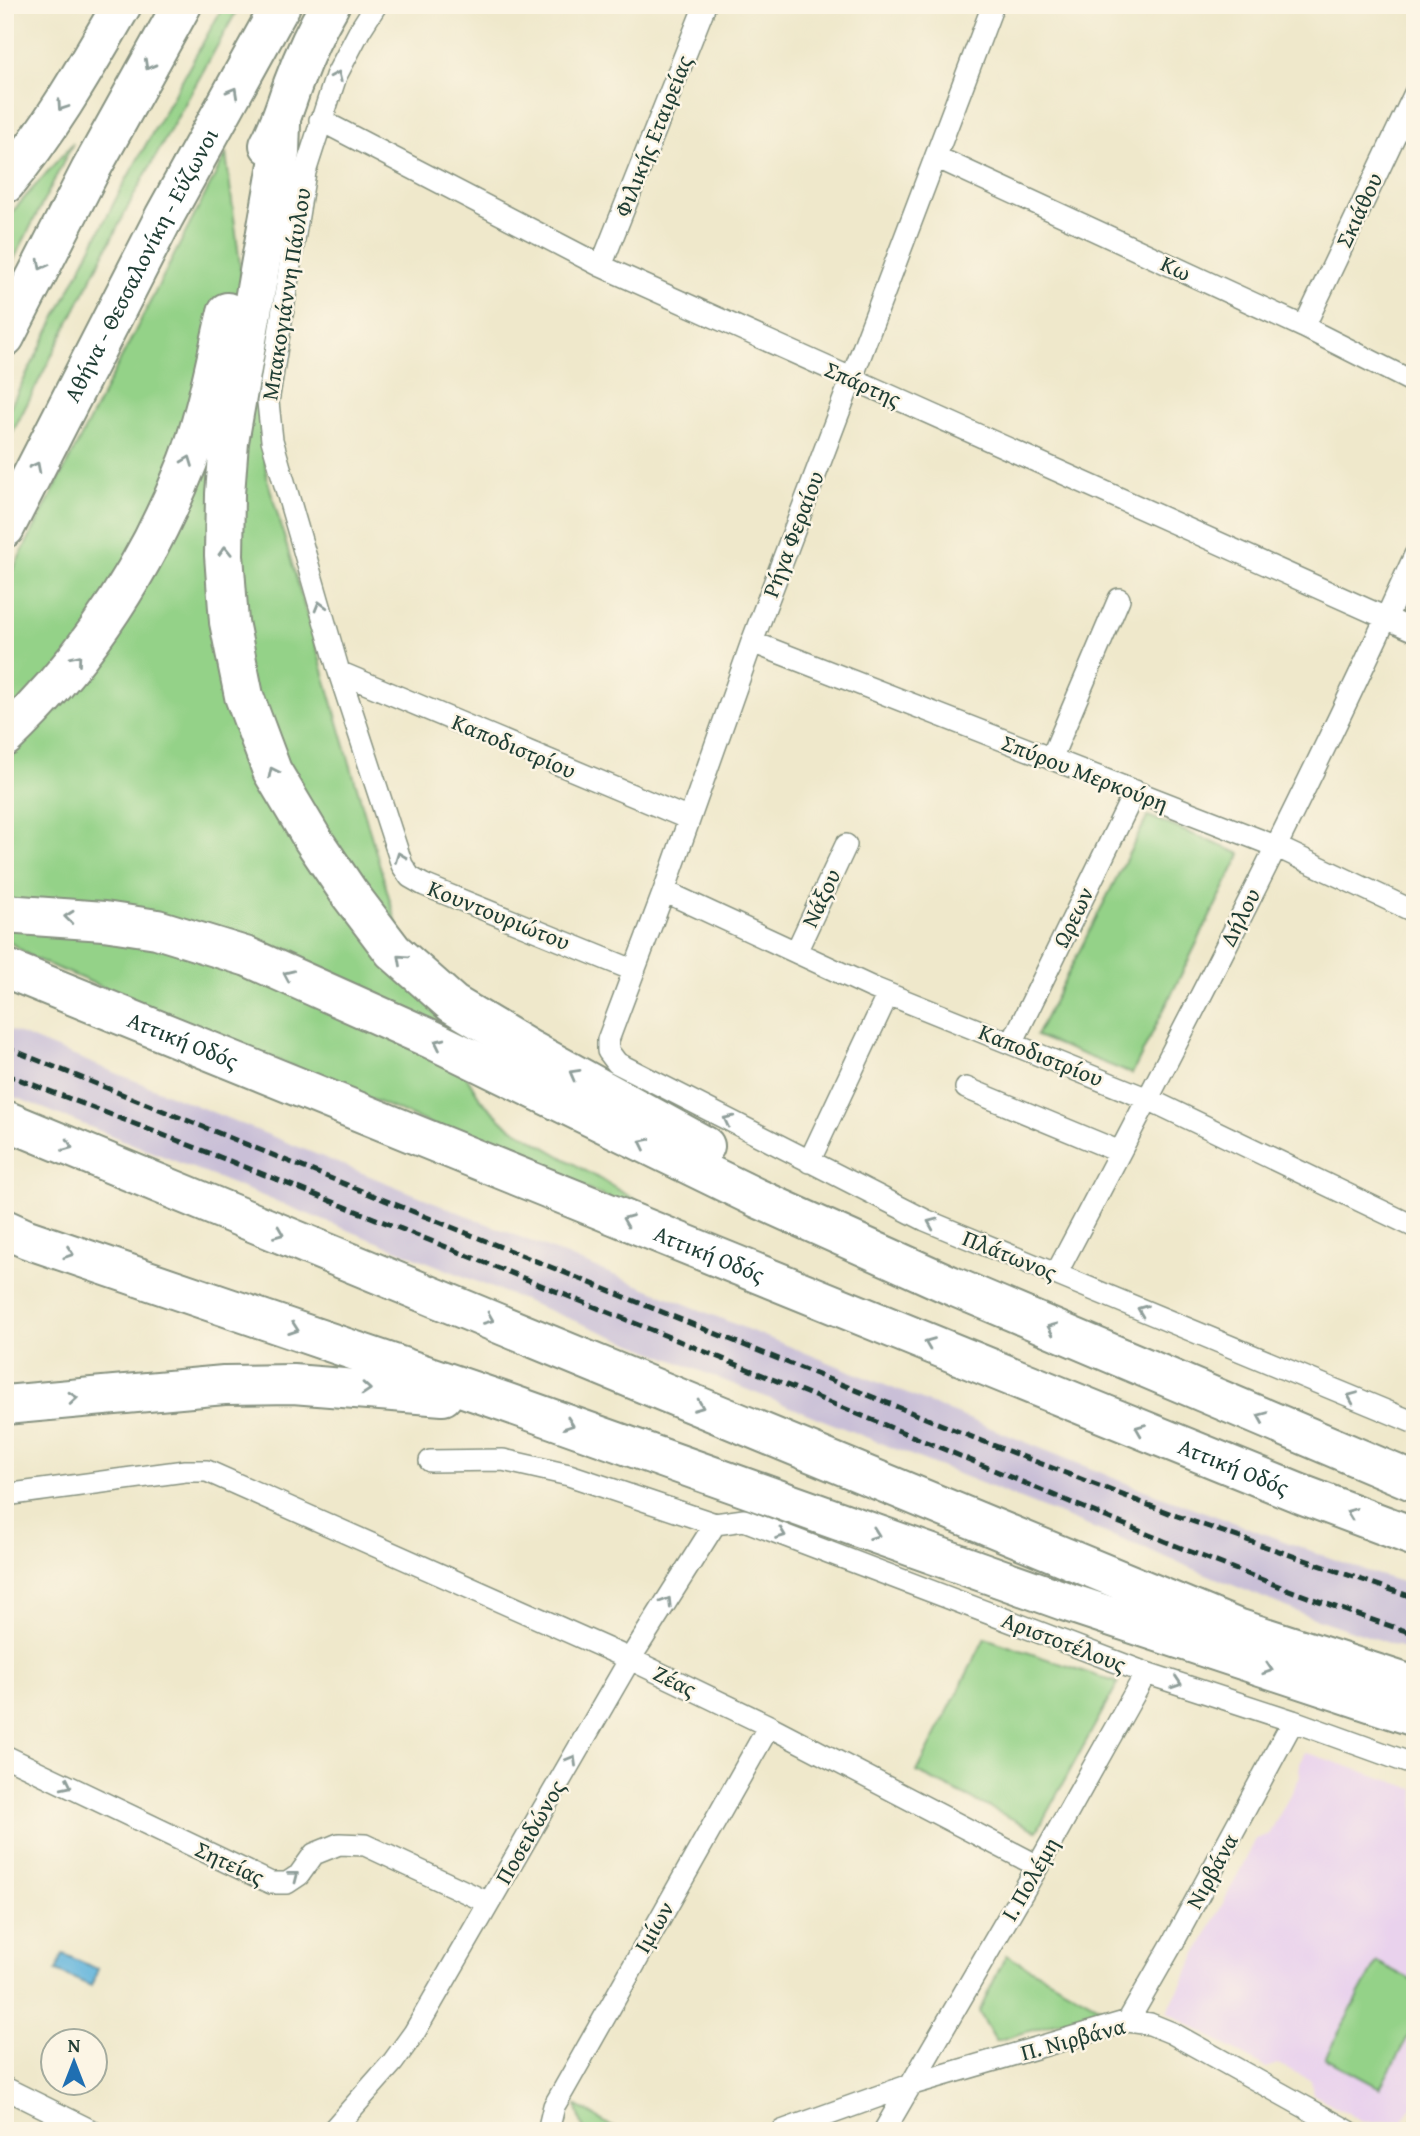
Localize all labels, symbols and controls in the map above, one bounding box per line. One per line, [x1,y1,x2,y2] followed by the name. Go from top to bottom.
[605,50,700,222] street label: Φιλικής Εταιρείας
[144,58,157,70] one-way arrow
[329,71,343,83] one-way arrow
[225,87,238,99] one-way arrow
[58,98,70,111] one-way arrow
[55,122,226,408] street label: Αθήνα - Θεσσαλονίκη - Εύζωνοι
[1327,167,1390,253] street label: Σκιάθου
[252,185,319,403] street label: Μπακογιάννη Πάυλου
[1156,246,1197,289] street label: Κω
[36,258,50,270] one-way arrow
[820,352,907,415] street label: Σπάρτης
[179,455,193,467] one-way arrow
[28,462,42,474] one-way arrow
[753,466,832,602] street label: Ρήγα Φεραίου
[217,546,232,557] one-way arrow
[314,601,329,613] one-way arrow
[69,654,81,667] one-way arrow
[447,705,581,786] street label: Καποδιστρίου
[997,726,1173,819] street label: Σπύρου Μερκούρη
[268,767,282,779] one-way arrow
[395,852,409,864] one-way arrow
[793,863,848,932] street label: Νάξου
[423,871,575,958] street label: Κουντουριώτου
[1044,881,1101,953] street label: Ωρεων
[1211,882,1268,952] street label: Δήλου
[64,910,75,925] one-way arrow
[397,954,410,967] one-way arrow
[283,969,295,983] one-way arrow
[123,1003,244,1077] street label: Αττική Οδός
[974,1015,1108,1094] street label: Καποδιστρίου
[434,1038,446,1052] one-way arrow
[569,1069,581,1082] one-way arrow
[723,1115,736,1129] one-way arrow
[62,1137,74,1151] one-way arrow
[639,1137,651,1151] one-way arrow
[622,1215,634,1229] one-way arrow
[649,1216,770,1291] street label: Αττική Οδός
[926,1217,939,1231] one-way arrow
[958,1221,1063,1288] street label: Πλάτωνος
[272,1224,284,1238] one-way arrow
[62,1245,75,1259] one-way arrow
[1136,1304,1148,1318] one-way arrow
[482,1311,494,1325] one-way arrow
[287,1321,299,1335] one-way arrow
[1047,1322,1060,1336] one-way arrow
[923,1337,936,1351] one-way arrow
[361,1381,372,1396] one-way arrow
[68,1391,79,1406] one-way arrow
[1347,1391,1359,1405] one-way arrow
[692,1398,704,1412] one-way arrow
[1256,1411,1269,1425] one-way arrow
[562,1416,574,1430] one-way arrow
[1134,1423,1146,1437] one-way arrow
[1174,1429,1294,1504] street label: Αττική Οδός
[1345,1507,1357,1521] one-way arrow
[774,1526,786,1540] one-way arrow
[869,1526,881,1540] one-way arrow
[658,1596,671,1609] one-way arrow
[997,1603,1131,1680] street label: Αριστοτέλους
[648,1656,702,1705] street label: Ζέας
[1262,1661,1274,1675] one-way arrow
[1171,1675,1183,1689] one-way arrow
[564,1754,577,1767] one-way arrow
[486,1773,573,1890] street label: Ποσειδώνος
[60,1777,72,1791] one-way arrow
[1177,1827,1246,1915] street label: Νιρβάνα
[992,1831,1067,1927] street label: Ι. Πολέμη
[190,1832,271,1893] street label: Σητείας
[286,1872,298,1884] one-way arrow
[625,1895,682,1959] street label: Ιμίων
[1017,2009,1129,2068] street label: Π. Νιρβάνα
[38,2028,108,2098] north arrow
[68,2031,81,2059] text: N

